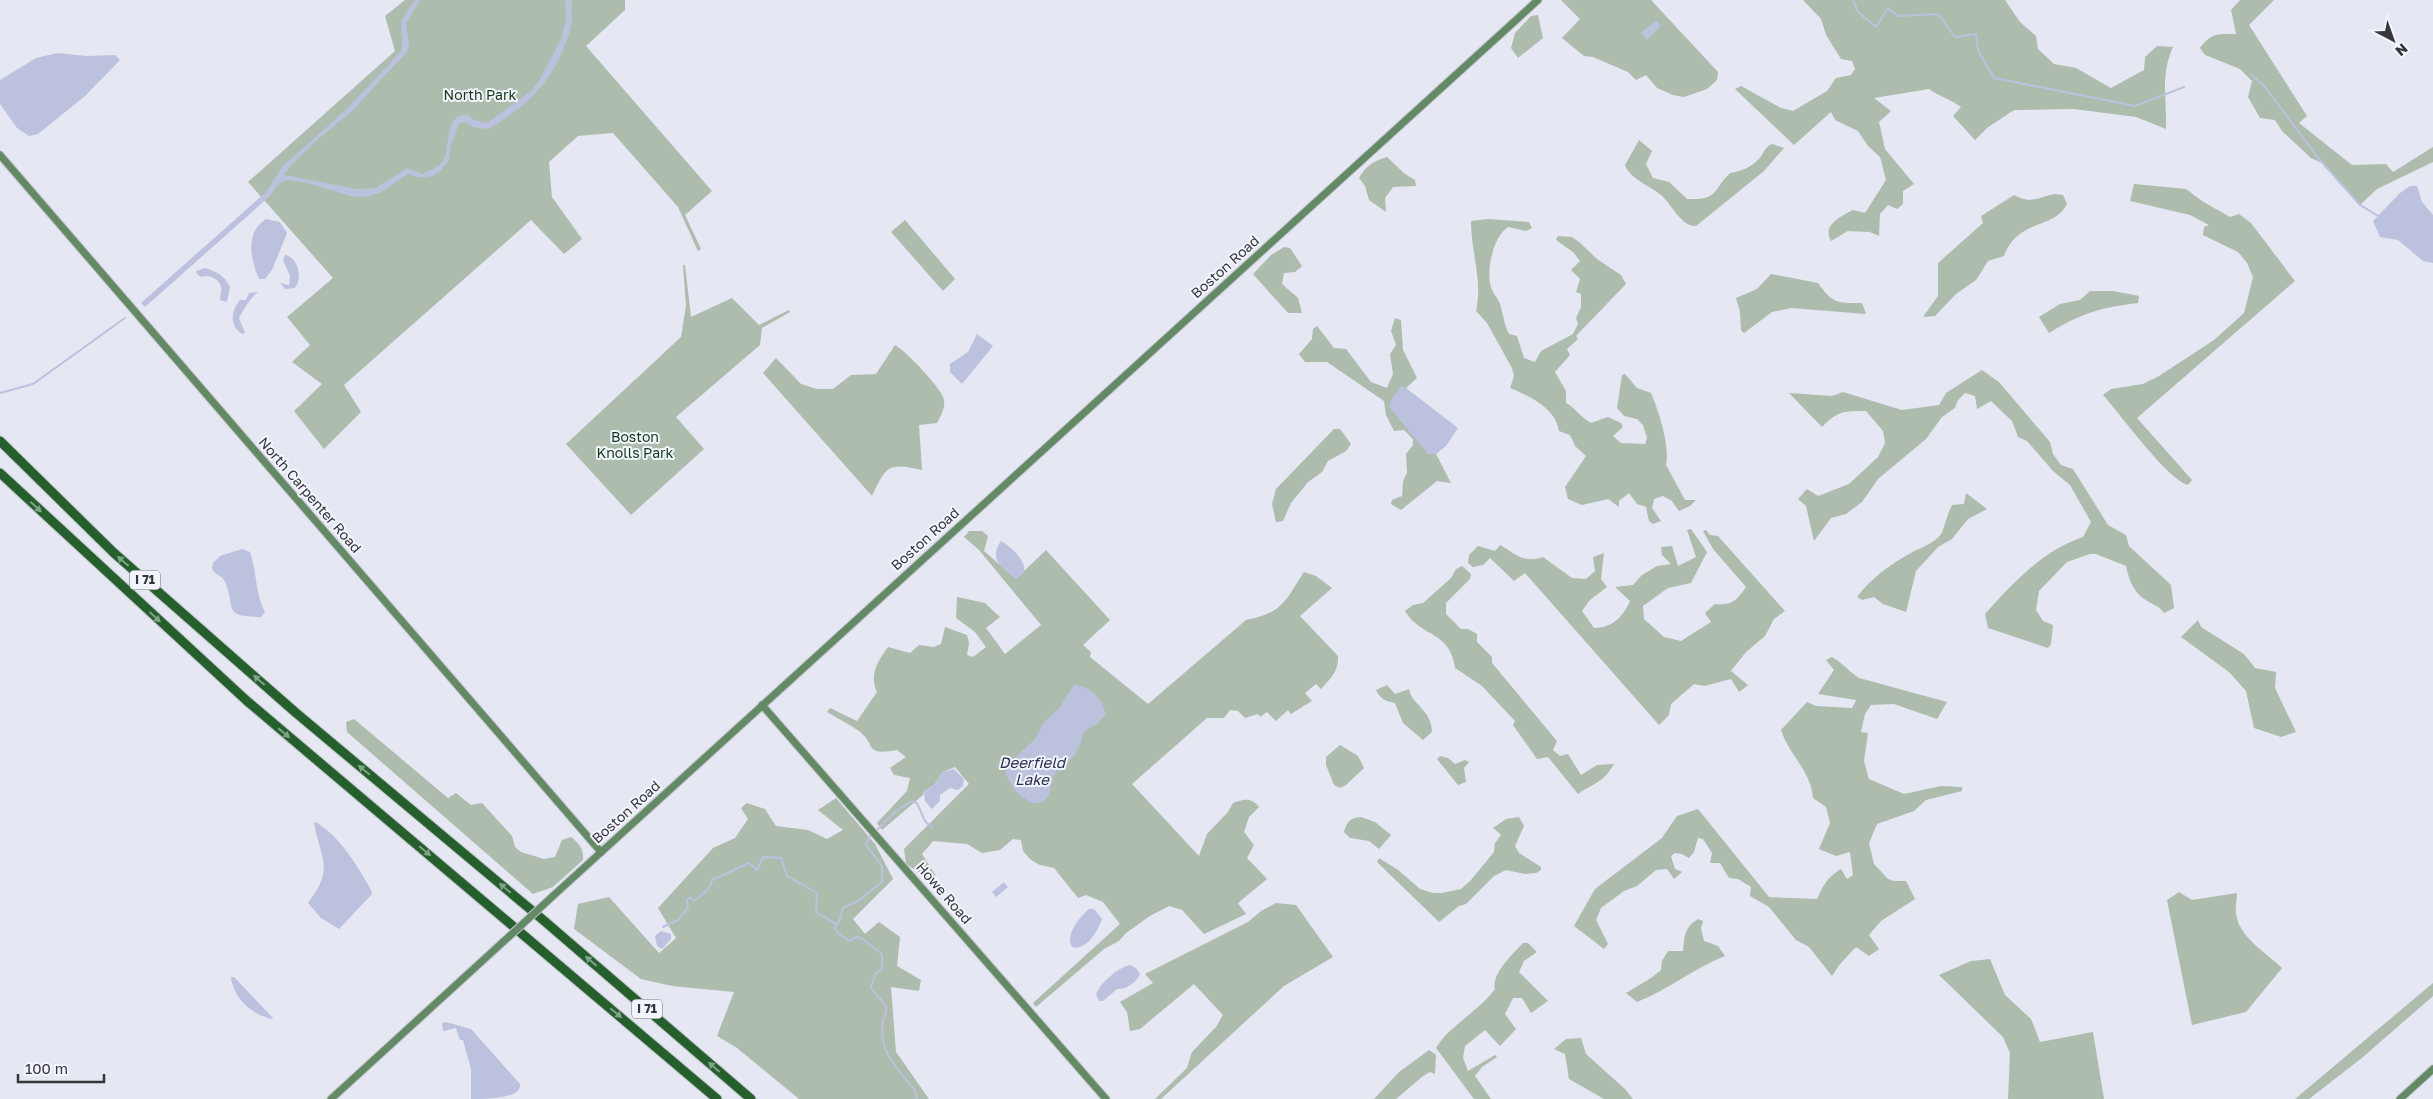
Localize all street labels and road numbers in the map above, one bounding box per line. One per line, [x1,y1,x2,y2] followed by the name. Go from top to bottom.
[1187,232,1262,302] street label: Boston Road
[256,433,365,556] street label: North Carpenter Road
[887,504,962,574] street label: Boston Road
[130,570,160,590] road number: I 71
[588,777,663,847] street label: Boston Road
[913,858,976,927] street label: Howe Road
[632,1000,662,1019] road number: I 71

